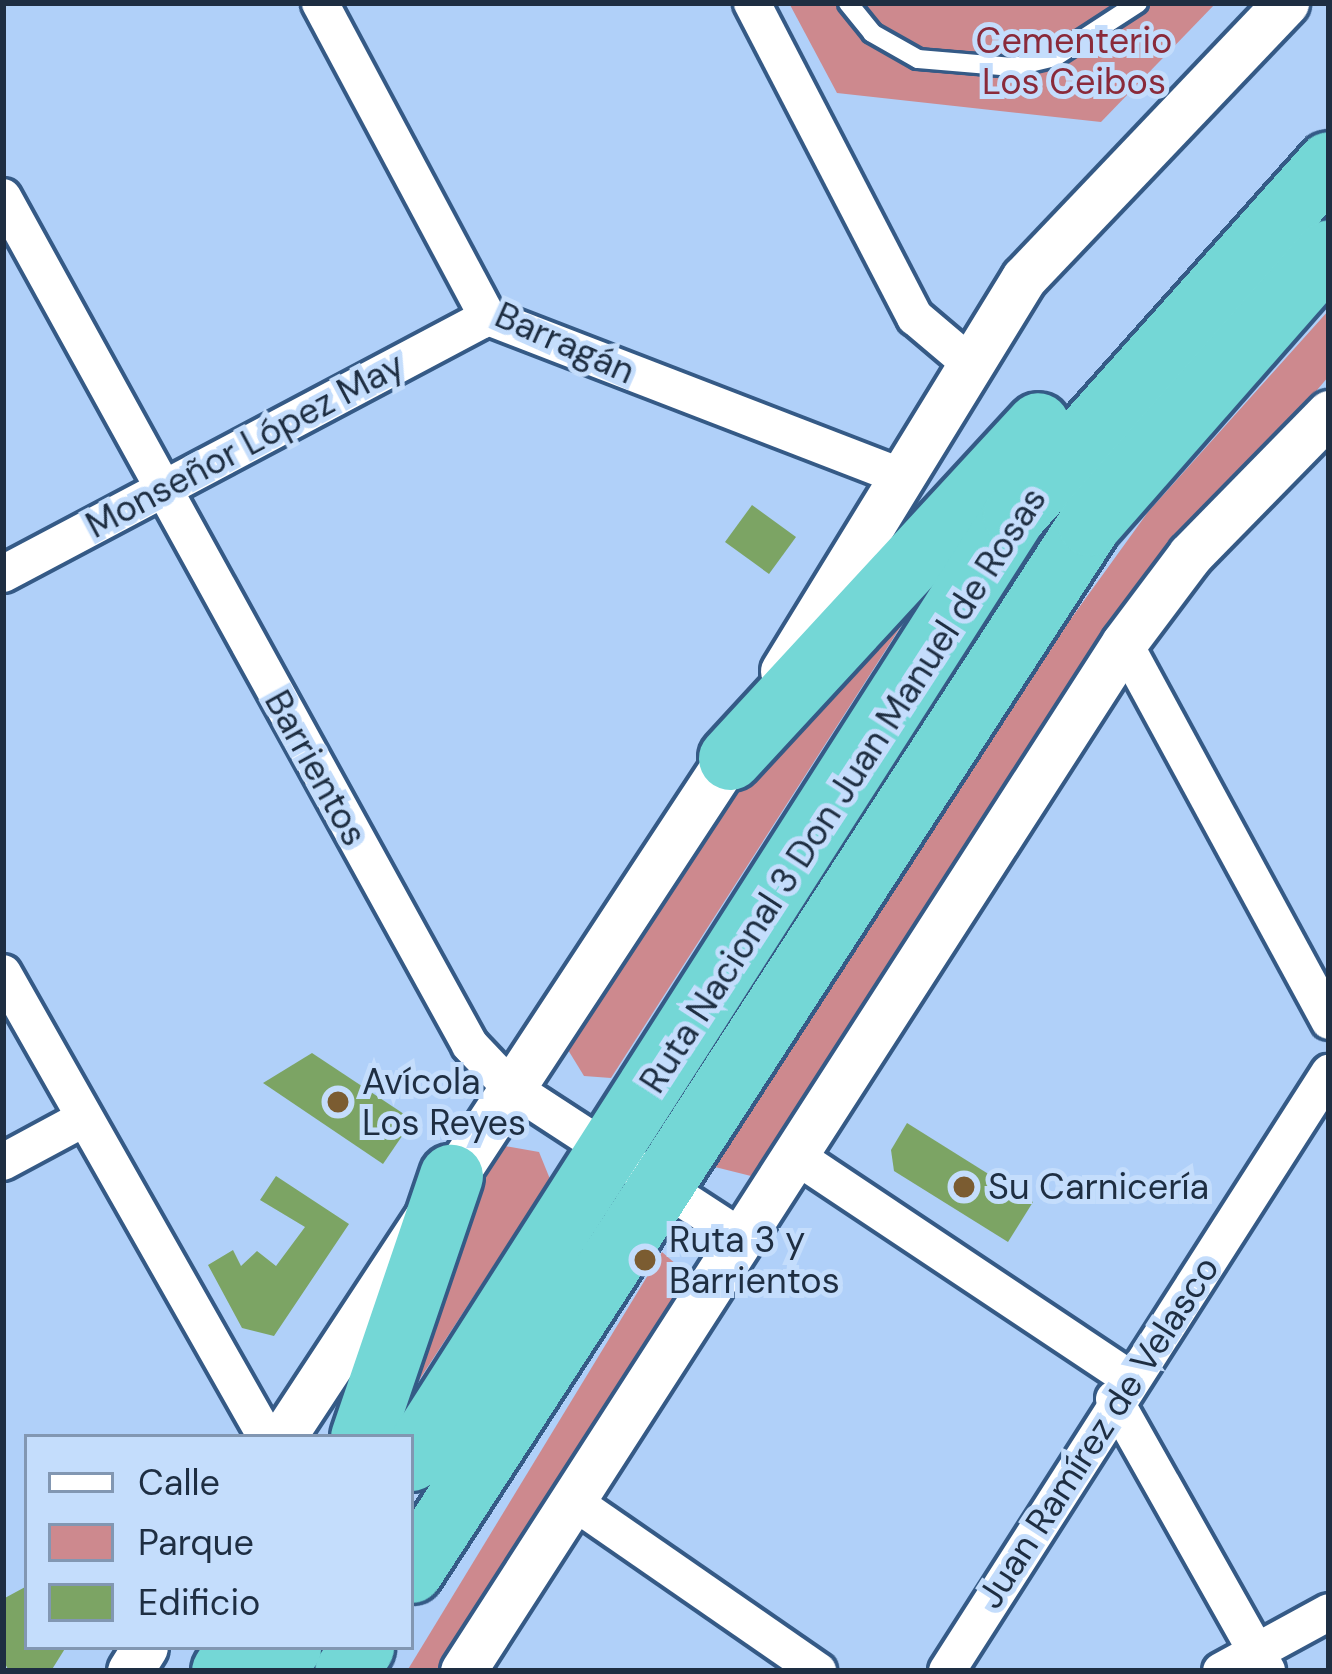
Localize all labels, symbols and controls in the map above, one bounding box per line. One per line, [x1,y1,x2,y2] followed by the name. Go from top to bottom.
[976,18,1172,103] park label: Cementerio Los Ceibos
[489,293,641,393] street label: Barragán
[79,343,411,547] street label: Monseñor López May
[631,479,1055,1101] street label: Ruta Nacional 3 Don Juan Manuel de Rosas
[256,683,376,853] street label: Barrientos
[362,1059,526,1144] place label: Avícola Los Reyes
[325,1089,351,1115] marker: Avícola Los Reyes
[988,1165,1209,1209] place label: Su Carnicería
[951,1174,977,1200] marker: Su Carnicería
[669,1217,840,1302] place label: Ruta 3 y Barrientos
[632,1247,658,1273] marker: Ruta 3 y Barrientos
[968,1248,1228,1616] street label: Juan Ramírez de Velasco
[24,1434,414,1650] legend
[138,1459,220,1506] text: Calle
[138,1519,254,1566] text: Parque
[138,1579,260,1626] text: Edificio

